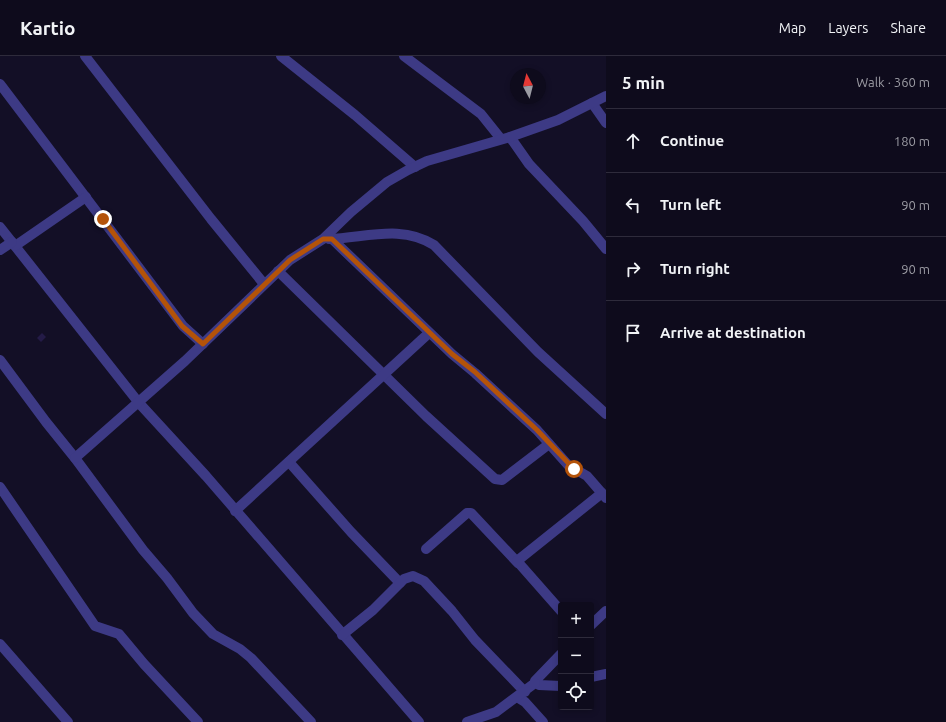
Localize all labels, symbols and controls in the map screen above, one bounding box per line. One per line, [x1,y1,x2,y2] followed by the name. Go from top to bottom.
[20,17,76,39] text: Kartio
[779,20,806,36] text: Map
[828,20,868,36] text: Layers
[890,20,926,36] text: Share
[510,68,546,104] north arrow
[622,73,665,92] text: 5 min
[856,75,930,89] text: Walk · 360 m
[622,130,644,152] icon: ahead
[660,132,724,149] text: Continue
[894,134,930,148] text: 180 m
[622,194,644,216] icon: left
[660,196,721,213] text: Turn left
[901,198,930,212] text: 90 m
[94,210,112,228] route end
[622,258,644,280] icon: right
[660,260,730,277] text: Turn right
[901,262,930,276] text: 90 m
[622,322,644,344] icon: arrive
[660,324,806,341] text: Arrive at destination
[565,460,583,478] route start
[558,602,594,710] map controls
[558,602,594,638] button: +
[558,638,594,674] button: −
[558,674,594,710] button: locate

